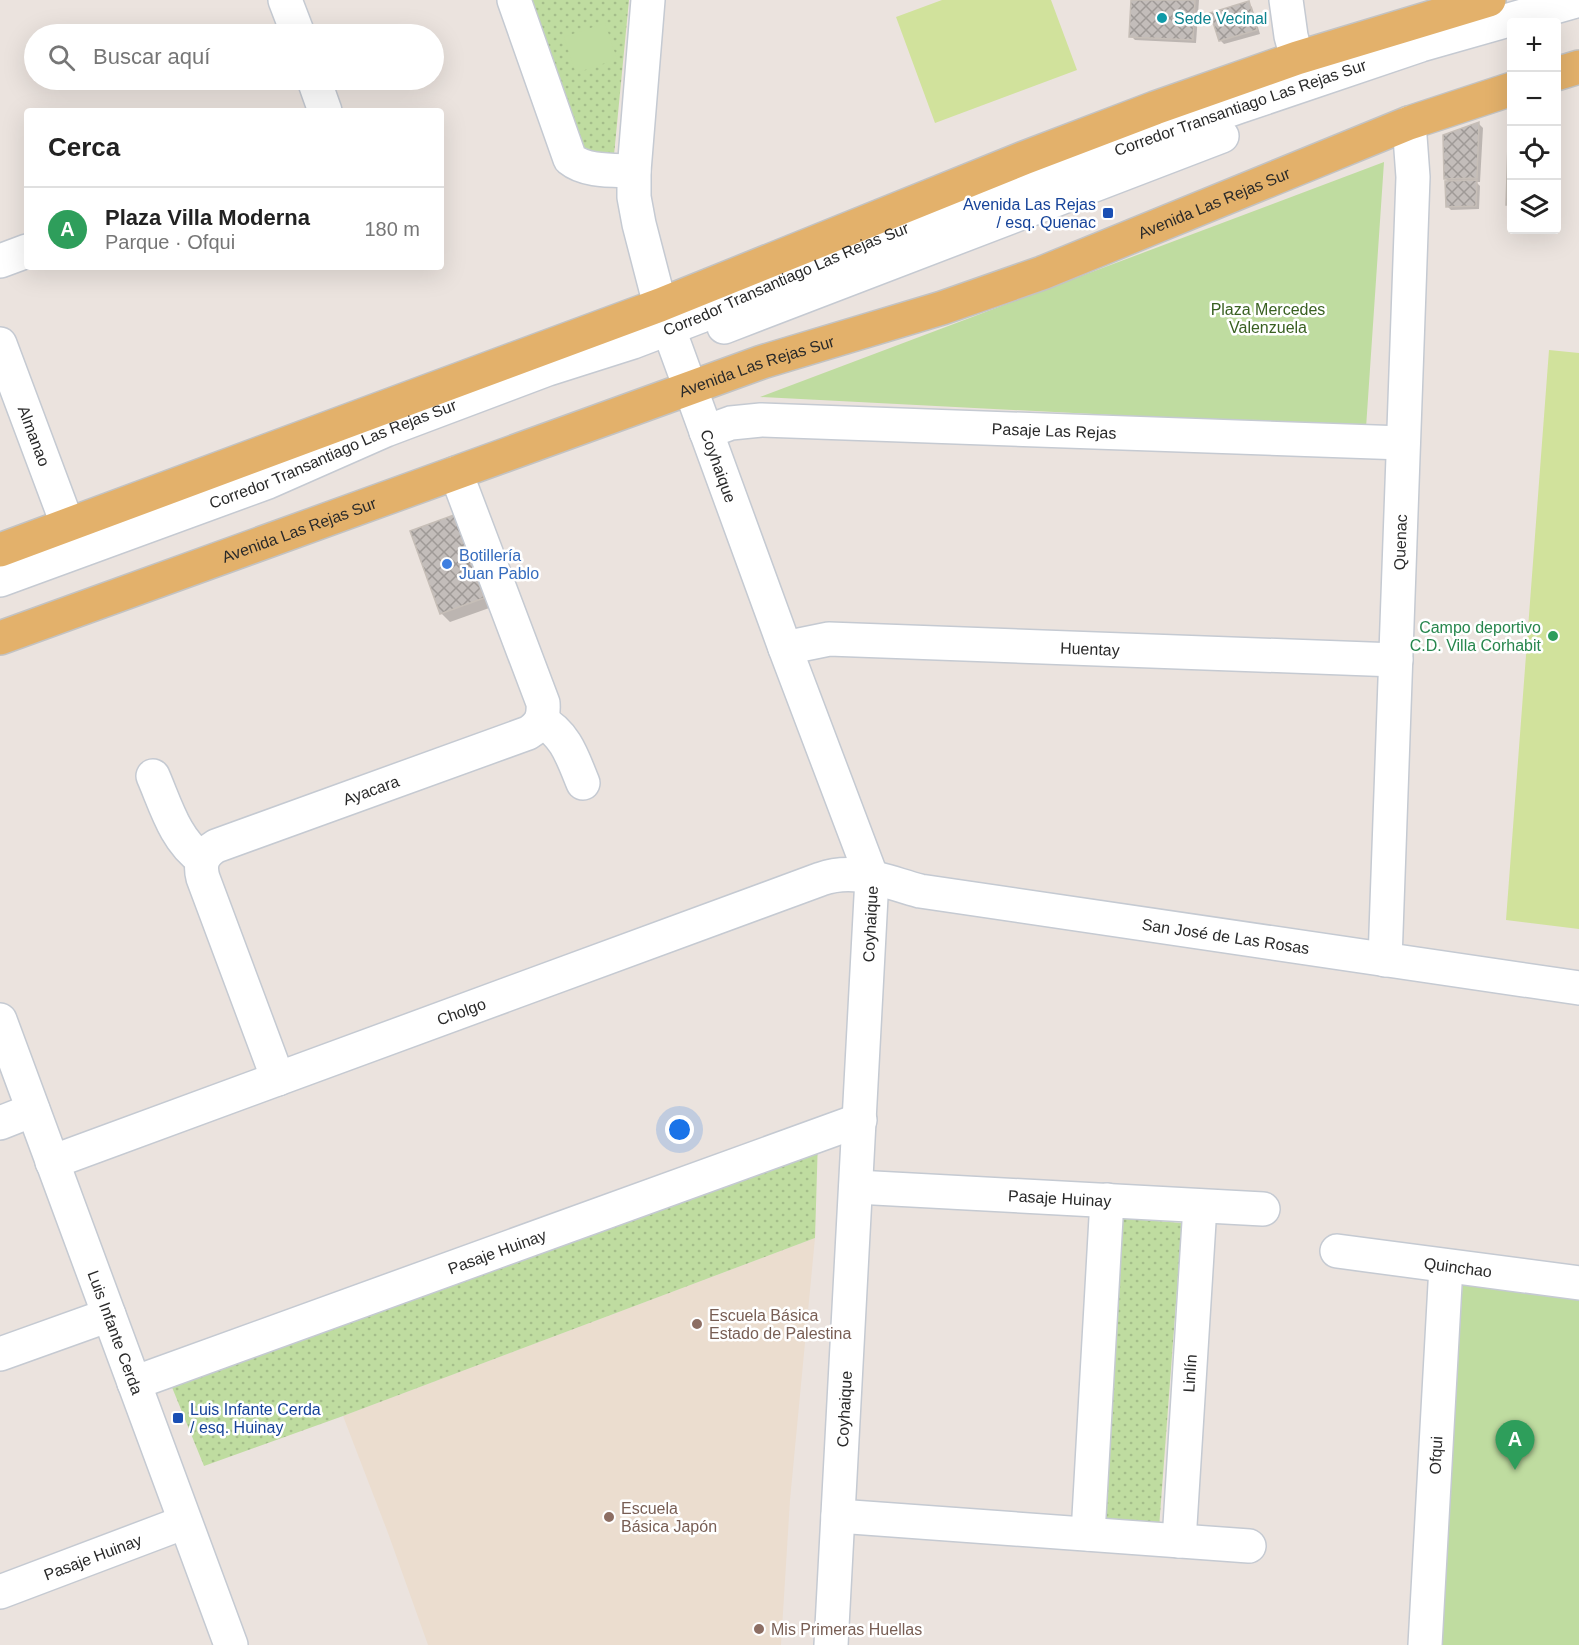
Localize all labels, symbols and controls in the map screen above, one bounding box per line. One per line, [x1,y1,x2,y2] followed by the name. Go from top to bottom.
[1174,10,1267,27] place label: Sede Vecinal
[1155,11,1169,25] marker: Sede Vecinal
[1507,18,1561,234] map controls
[1507,18,1561,72] button: +
[24,24,444,90] search box
[45,41,78,74] icon: search
[93,44,210,69] text: Buscar aquí
[1112,56,1369,159] street label: Corredor Transantiago Las Rejas Sur
[1507,72,1561,126] button: −
[1507,126,1561,180] button: locate
[48,132,120,162] text: Cerca
[1136,164,1293,242] street label: Avenida Las Rejas Sur
[1507,180,1561,234] button: layers
[963,196,1096,231] place label: Avenida Las Rejas / esq. Quenac
[105,205,310,230] text: Plaza Villa Moderna
[1101,206,1115,220] marker: Avenida Las Rejas / esq. Quenac
[60,218,75,240] text: A
[364,218,420,240] text: 180 m
[661,219,912,339] street label: Corredor Transantiago Las Rejas Sur
[105,231,235,253] text: Parque · Ofqui
[1211,301,1325,336] park label: Plaza Mercedes Valenzuela
[677,333,837,400] street label: Avenida Las Rejas Sur
[207,396,459,512] street label: Corredor Transantiago Las Rejas Sur
[15,403,53,469] street label: Almanao
[992,420,1117,442] street label: Pasaje Las Rejas
[697,427,739,505] street label: Coyhaique
[220,494,379,566] street label: Avenida Las Rejas Sur
[1391,514,1410,571] street label: Quenac
[459,547,539,582] place label: Botillería Juan Pablo
[440,557,454,571] marker: Botillería Juan Pablo
[1410,619,1542,654] place label: Campo deportivo C.D. Villa Corhabit
[1546,629,1560,643] marker: Campo deportivo C.D. Villa Corhabit
[1060,640,1120,659] street label: Huentay
[341,772,401,808] street label: Ayacara
[860,885,881,963] street label: Coyhaique
[1141,916,1311,957] street label: San José de Las Rosas
[435,995,488,1029] street label: Cholgo
[665,1115,694,1144] your location
[1008,1187,1112,1210] street label: Pasaje Huinay
[446,1226,549,1278] street label: Pasaje Huinay
[1423,1255,1493,1280] street label: Quinchao
[84,1268,146,1397] street label: Luis Infante Cerda
[709,1307,851,1342] place label: Escuela Básica Estado de Palestina
[690,1317,704,1331] marker: Escuela Básica Estado de Palestina
[1180,1354,1200,1393] street label: Linlín
[834,1370,855,1448] street label: Coyhaique
[190,1401,321,1436] place label: Luis Infante Cerda / esq. Huinay
[171,1411,185,1425] marker: Luis Infante Cerda / esq. Huinay
[1496,1420,1534,1470] pin: A
[1426,1436,1446,1475] street label: Ofqui
[621,1500,717,1535] place label: Escuela Básica Japón
[602,1510,616,1524] marker: Escuela Básica Japón
[41,1531,144,1584] street label: Pasaje Huinay
[771,1621,922,1638] place label: Mis Primeras Huellas
[752,1622,766,1636] marker: Mis Primeras Huellas

